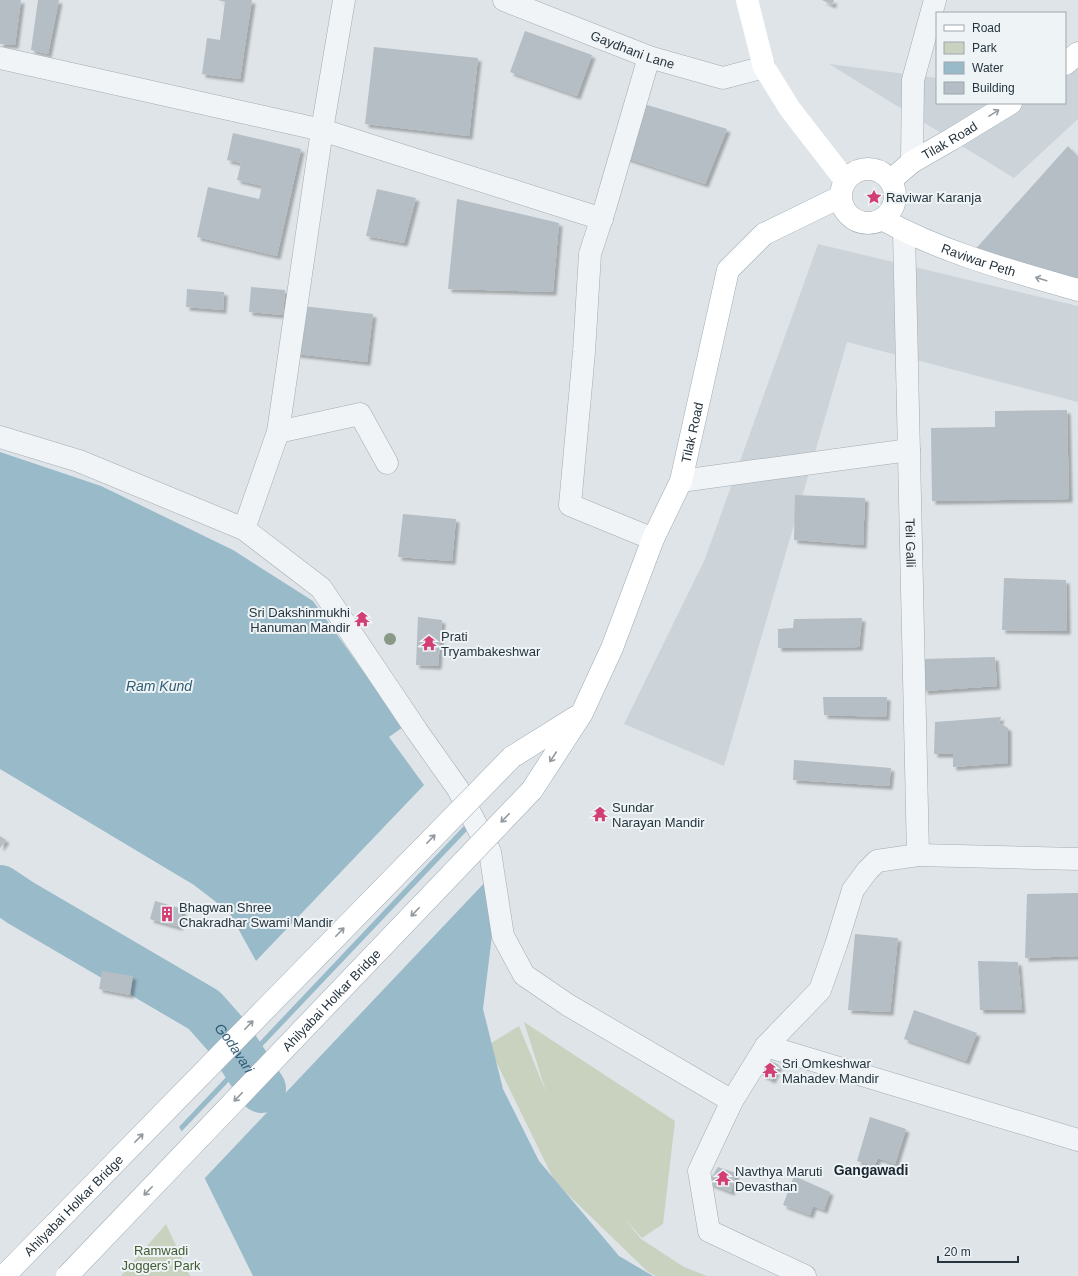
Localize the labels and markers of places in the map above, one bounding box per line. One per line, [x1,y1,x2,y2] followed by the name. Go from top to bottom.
[865,188,883,206] place icon: Raviwar Karanja
[886,190,982,205] place label: Raviwar Karanja
[249,605,351,635] place label: Sri Dakshinmukhi Hanuman Mandir
[353,610,371,628] temple icon: Sri Dakshinmukhi Hanuman Mandir
[441,629,541,659] place label: Prati Tryambakeshwar
[420,634,438,652] temple icon: Prati Tryambakeshwar
[612,800,705,830] place label: Sundar Narayan Mandir
[591,805,609,823] temple icon: Sundar Narayan Mandir
[179,900,334,930] place label: Bhagwan Shree Chakradhar Swami Mandir
[158,905,176,923] building icon: Bhagwan Shree Chakradhar Swami Mandir
[782,1056,879,1086] place label: Sri Omkeshwar Mahadev Mandir
[761,1061,779,1079] temple icon: Sri Omkeshwar Mahadev Mandir
[735,1164,823,1194] place label: Navthya Maruti Devasthan
[714,1169,732,1187] temple icon: Navthya Maruti Devasthan

